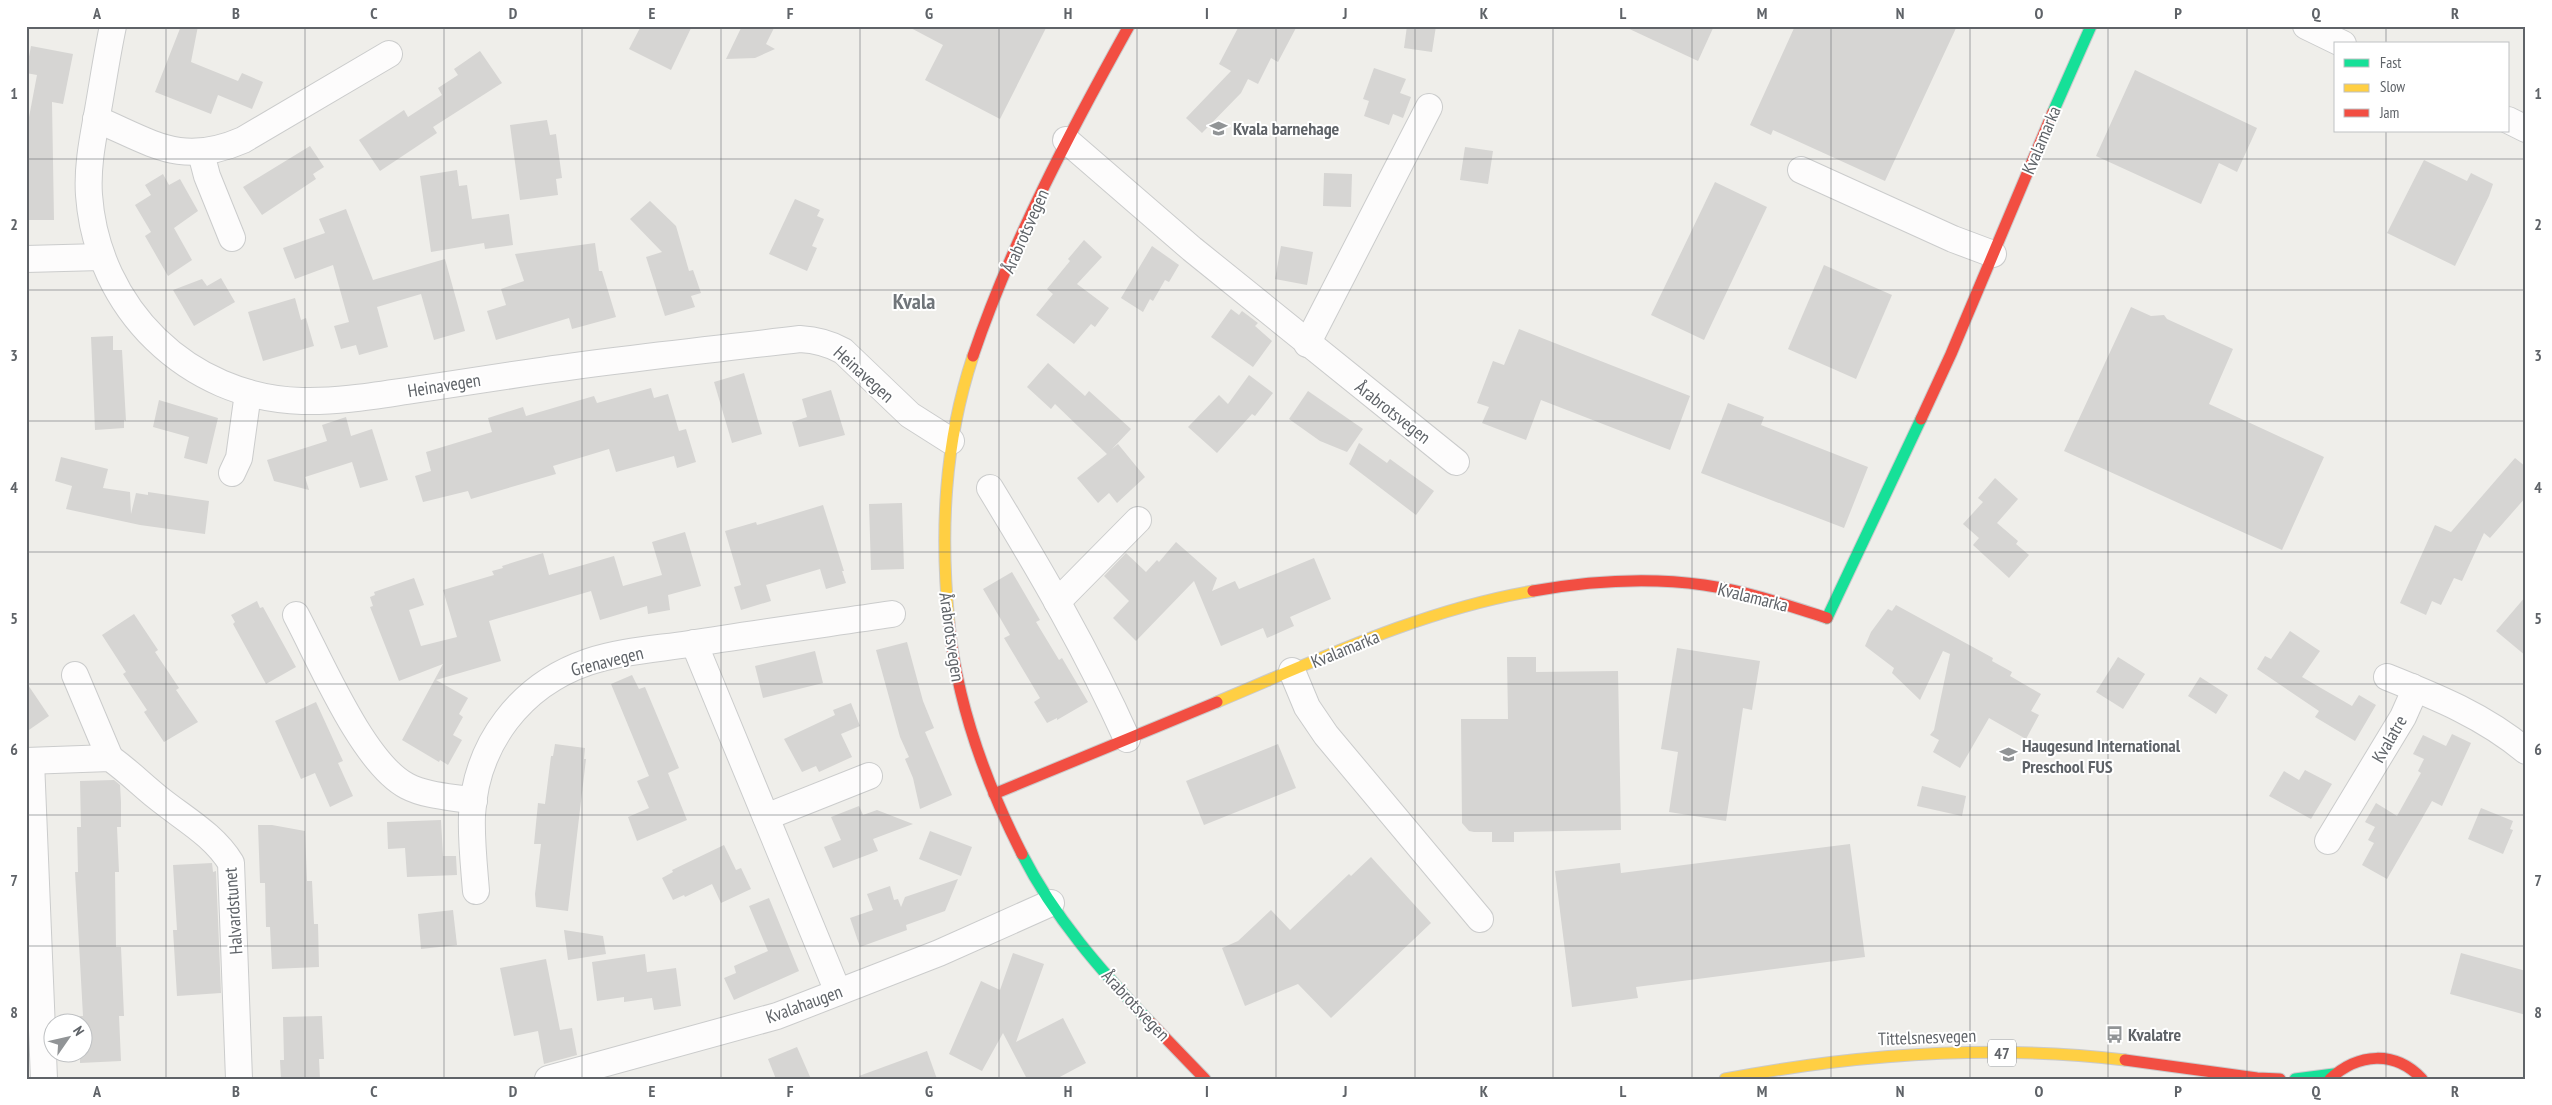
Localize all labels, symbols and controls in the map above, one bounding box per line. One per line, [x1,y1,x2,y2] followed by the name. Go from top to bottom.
[92,3,102,23] text: A
[232,3,240,23] text: B
[370,3,378,23] text: C
[509,3,518,23] text: D
[649,3,656,23] text: E
[787,3,794,23] text: F
[925,3,933,23] text: G
[1064,3,1072,23] text: H
[1205,3,1209,23] text: I
[1342,3,1347,23] text: J
[1480,3,1489,23] text: K
[1620,3,1627,23] text: L
[1757,3,1767,23] text: M
[1896,3,1904,23] text: N
[2035,3,2044,23] text: O
[2174,3,2182,23] text: P
[2312,3,2322,23] text: Q
[2451,3,2459,23] text: R
[2334,42,2510,132] legend
[2380,53,2401,72] text: Fast
[2380,77,2405,96] text: Slow
[10,83,18,103] text: 1
[2534,83,2542,103] text: 1
[2016,102,2066,178] street label: Kvalamarka
[2379,103,2399,122] text: Jam
[1233,117,1340,140] place label: Kvala barnehage
[1209,118,1229,138] school or university icon: Kvala barnehage
[996,185,1054,277] street label: Årabrotsvegen
[10,214,18,234] text: 2
[2534,214,2542,234] text: 2
[893,287,935,315] district label: Kvala
[829,341,899,407] street label: Heinavegen
[10,345,18,365] text: 3
[2534,345,2542,365] text: 3
[406,368,482,402] street label: Heinavegen
[1351,375,1435,449] street label: Årabrotsvegen
[10,477,18,497] text: 4
[2534,477,2542,497] text: 4
[1715,577,1791,617] street label: Kvalamarka
[934,591,970,683] street label: Årabrotsvegen
[10,608,18,628] text: 5
[2534,608,2542,628] text: 5
[1307,625,1383,673] street label: Kvalamarka
[568,641,646,681] street label: Grenavegen
[2366,711,2412,767] street label: Kvalatre
[2022,734,2181,778] place label: Haugesund International Preschool FUS
[10,739,18,759] text: 6
[2534,739,2542,759] text: 6
[1998,745,2018,765] school or university icon: Haugesund International Preschool FUS
[218,867,248,955] street label: Halvardstunet
[10,870,18,890] text: 7
[2534,870,2542,890] text: 7
[1097,964,1175,1046] street label: Årabrotsvegen
[763,980,845,1028] street label: Kvalahaugen
[10,1002,18,1022] text: 8
[2534,1002,2542,1022] text: 8
[42,1012,92,1062] north arrow
[69,1023,88,1039] text: N
[2128,1023,2181,1046] place label: Kvalatre
[1878,1024,1976,1050] street label: Tittelsnesvegen
[2104,1024,2124,1044] bus stop icon: Kvalatre
[1988,1040,2016,1066] road number: 47
[92,1081,102,1101] text: A
[232,1081,240,1101] text: B
[370,1081,378,1101] text: C
[509,1081,518,1101] text: D
[649,1081,656,1101] text: E
[787,1081,794,1101] text: F
[925,1081,933,1101] text: G
[1064,1081,1072,1101] text: H
[1205,1081,1209,1101] text: I
[1342,1081,1347,1101] text: J
[1480,1081,1489,1101] text: K
[1620,1081,1627,1101] text: L
[1757,1081,1767,1101] text: M
[1896,1081,1904,1101] text: N
[2035,1081,2044,1101] text: O
[2174,1081,2182,1101] text: P
[2312,1081,2322,1101] text: Q
[2451,1081,2459,1101] text: R

